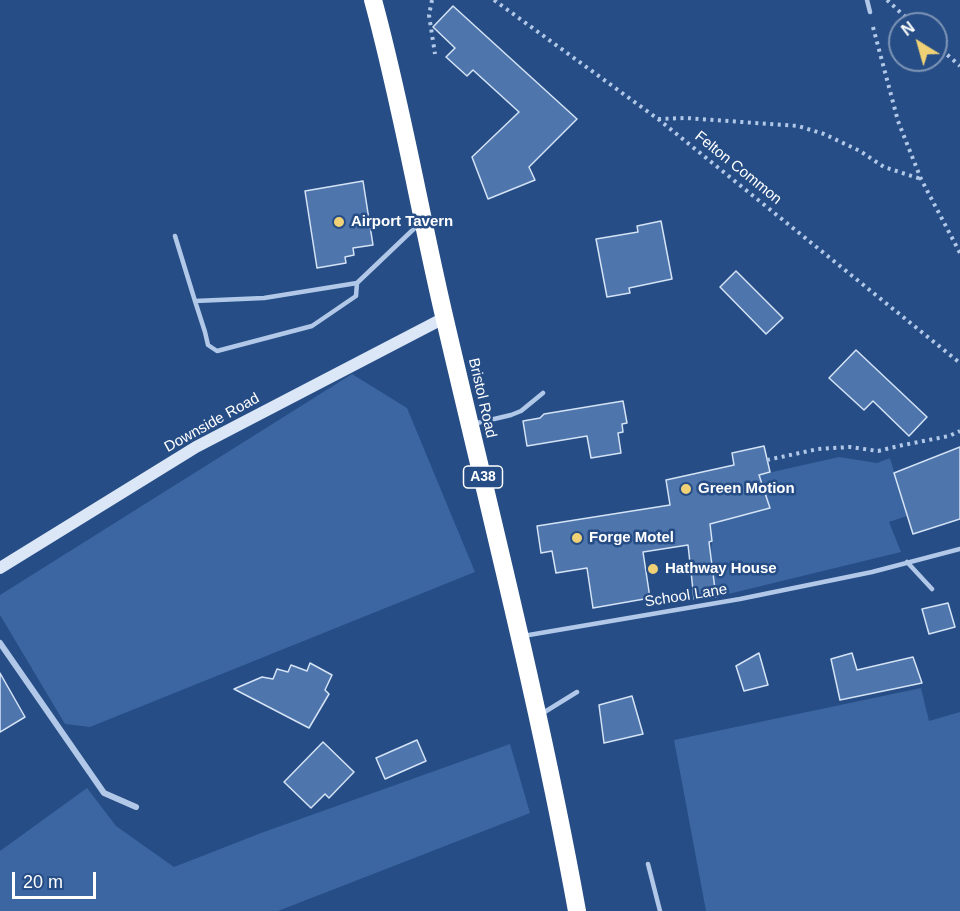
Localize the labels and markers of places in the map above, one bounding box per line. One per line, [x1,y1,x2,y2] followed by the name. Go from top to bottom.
[351,213,453,231] place label: Airport Tavern
[332,215,346,229] marker: Airport Tavern
[698,480,795,498] place label: Green Motion
[679,482,693,496] marker: Green Motion
[589,529,674,547] place label: Forge Motel
[570,531,584,545] marker: Forge Motel
[665,560,777,578] place label: Hathway House
[646,562,660,576] marker: Hathway House

